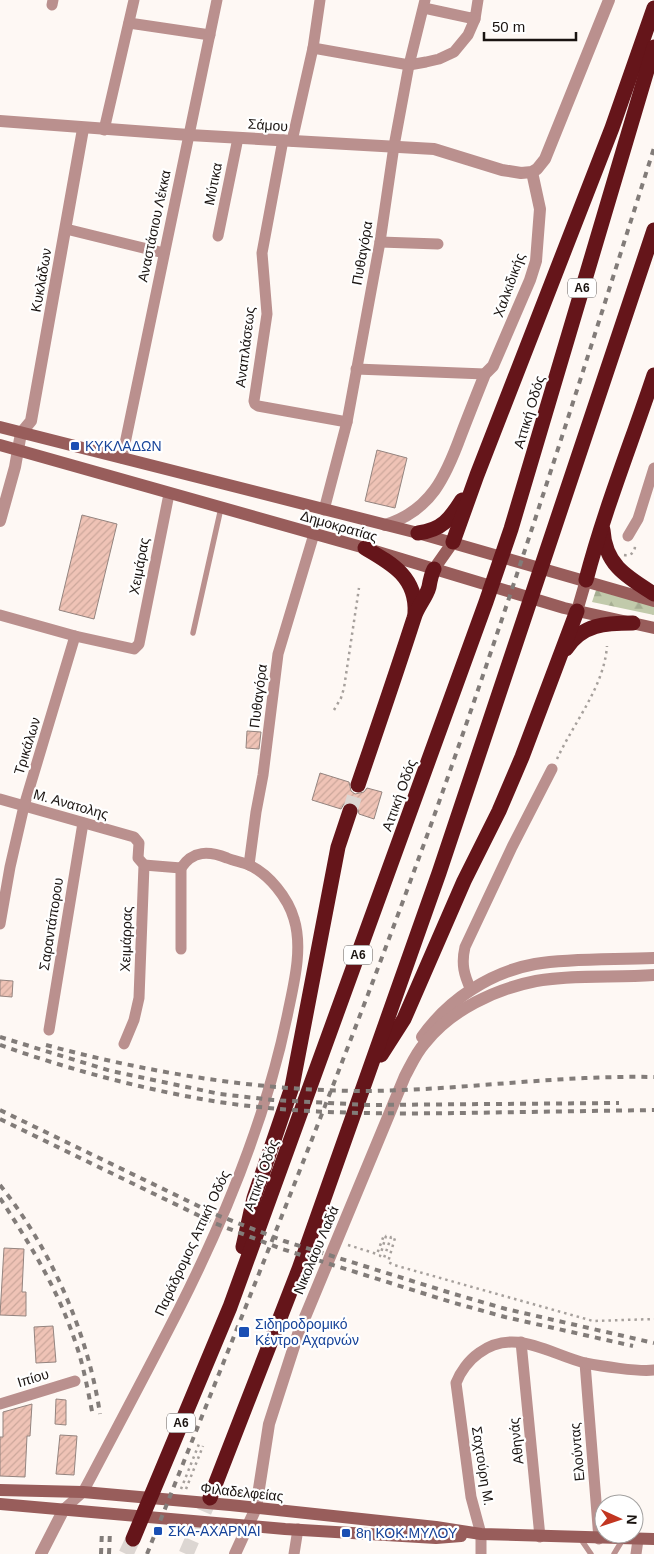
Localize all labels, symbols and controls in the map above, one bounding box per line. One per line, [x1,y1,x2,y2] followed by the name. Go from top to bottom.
[484,10,576,42] scale bar
[492,18,525,35] text: 50 m
[247,116,289,134] street label: Σάμου
[201,161,225,207] street label: Μύτικα
[134,169,174,283] street label: Αναστάσιου Λέκκα
[349,220,375,286] street label: Πυθαγόρα
[28,247,54,313] street label: Κυκλάδων
[490,251,528,319] street label: Χαλκιδικής
[568,278,596,298] road number: Α6
[232,305,258,388] street label: Αναπλάσεως
[510,373,548,450] street label: Αττική Οδός
[85,438,162,454] place label: ΚΥΚΛΑΔΩΝ
[69,440,81,452] marker: ΚΥΚΛΑΔΩΝ
[299,507,380,545] street label: Δημοκρατίας
[126,536,152,596] street label: Χειμάρας
[246,663,270,729] street label: Πυθαγόρα
[11,715,43,777] street label: Τρικάλων
[379,757,419,833] street label: Αττική Οδός
[32,786,111,822] street label: Μ. Ανατολης
[36,876,66,972] street label: Σαραντάπορου
[117,906,135,972] street label: Χειμάρρας
[344,946,372,964] road number: Α6
[241,1137,281,1213] street label: Αττική Οδός
[151,1167,233,1318] street label: Παράδρομος Αττική Οδός
[290,1203,342,1297] street label: Νικολάου Λαδά
[255,1316,359,1348] place label: Σιδηροδρομικό Κέντρο Αχαρνών
[237,1325,251,1339] marker: Σιδηροδρομικό Κέντρο Αχαρνών
[15,1366,51,1390] street label: Ιπίου
[167,1414,195,1432] road number: Α6
[506,1417,526,1465] street label: Αθηνάς
[566,1422,588,1482] street label: Ελούντας
[469,1425,497,1507] street label: Σαχτούρη Μ.
[200,1480,284,1504] street label: Φιλαδελφείας
[594,1494,644,1544] north arrow
[624,1514,640,1525] text: N
[168,1523,261,1539] place label: ΣΚΑ-ΑΧΑΡΝΑΙ
[152,1525,164,1537] marker: ΣΚΑ-ΑΧΑΡΝΑΙ
[356,1525,458,1541] place label: 8η ΚΟΚ.ΜΥΛΟΥ
[340,1527,352,1539] marker: 8η ΚΟΚ.ΜΥΛΟΥ

